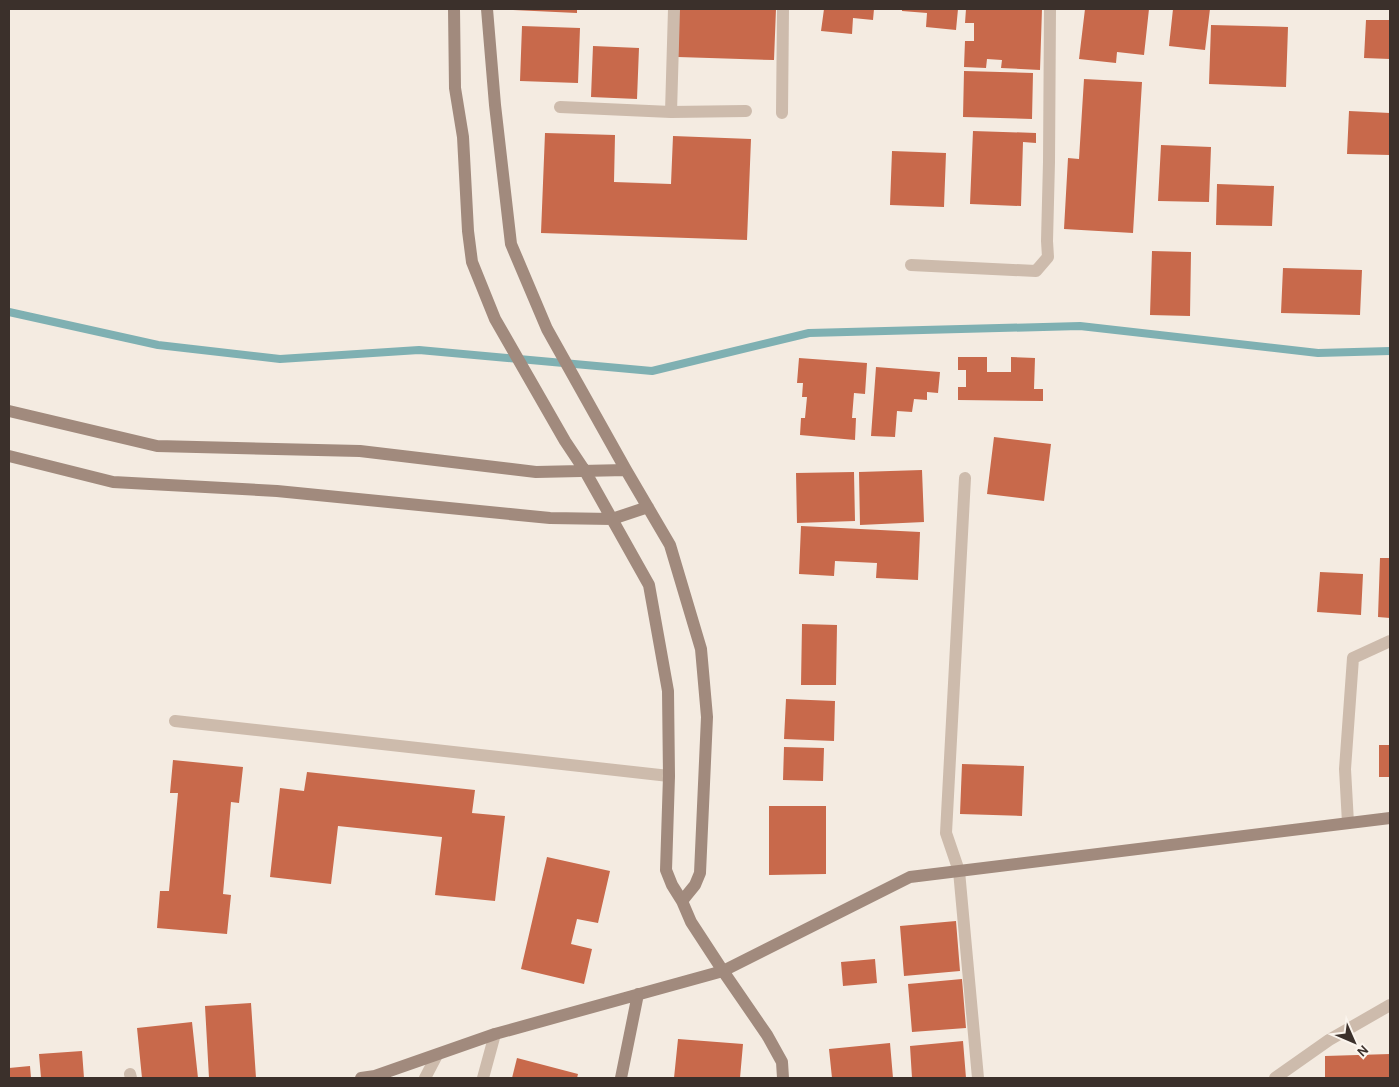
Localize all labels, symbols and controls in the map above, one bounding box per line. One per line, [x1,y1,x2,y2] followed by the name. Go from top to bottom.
[1329,1017,1379,1067] north arrow
[1354,1042,1371,1059] text: N

